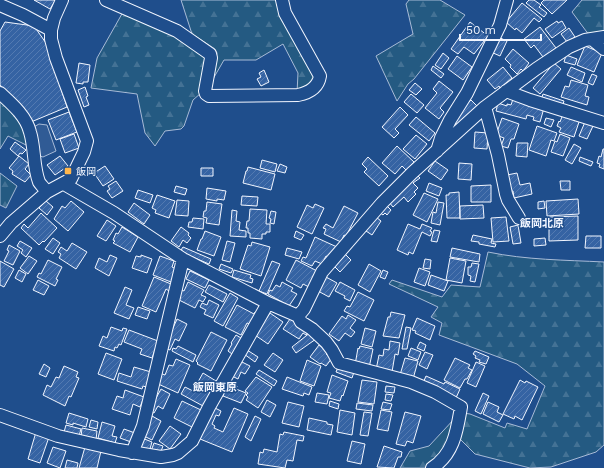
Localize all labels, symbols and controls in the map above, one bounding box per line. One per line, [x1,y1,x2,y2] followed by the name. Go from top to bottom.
[460,16,541,42] scale bar
[466,23,496,37] text: 50 m
[63,166,73,176] marker: 飯岡
[76,166,96,177] place label: 飯岡
[519,217,564,230] district label: 飯岡北原
[192,381,237,394] district label: 飯岡東原

